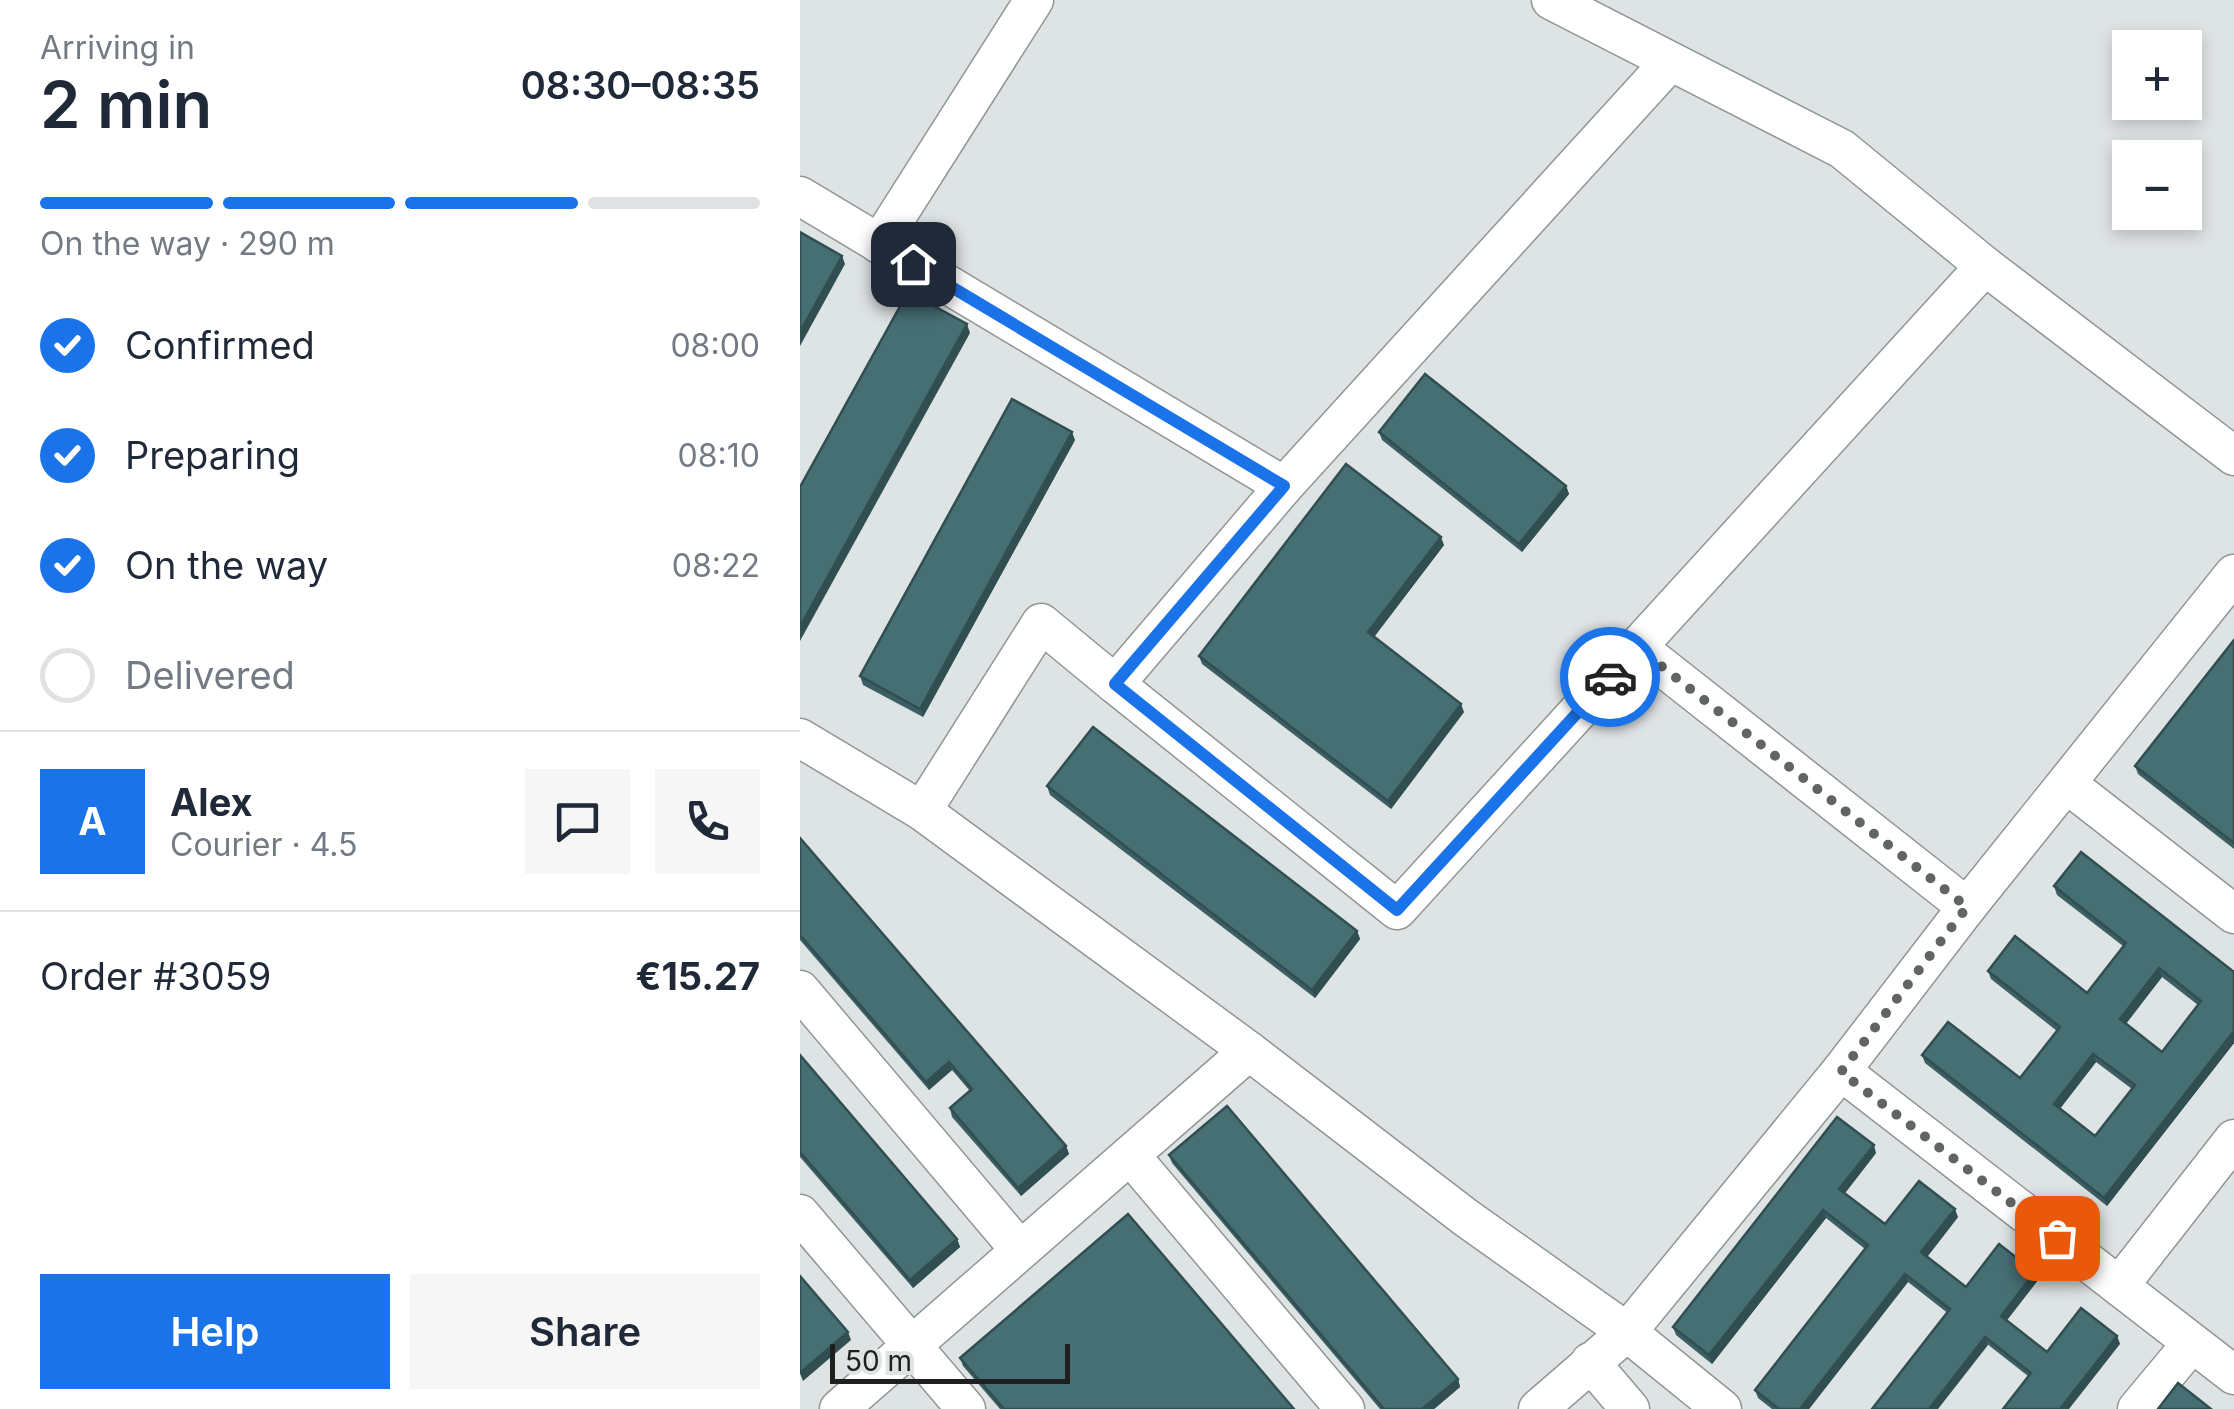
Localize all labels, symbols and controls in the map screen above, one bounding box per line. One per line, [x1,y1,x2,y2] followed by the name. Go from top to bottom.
[40,28,195,67] text: Arriving in
[2112,30,2202,230] map controls
[2112,30,2202,120] button: +
[521,62,760,108] text: 08:30–08:35
[40,65,212,144] text: 2 min
[2112,140,2202,230] button: −
[871,222,956,307] pin
[40,224,335,263] text: On the way · 290 m
[886,237,941,292] icon: home
[40,318,95,373] icon: check
[125,322,315,368] text: Confirmed
[670,326,760,365] text: 08:00
[40,428,95,483] icon: check
[125,432,300,478] text: Preparing
[678,436,760,475] text: 08:10
[40,538,95,593] icon: check
[125,542,328,588] text: On the way
[672,546,760,585] text: 08:22
[1560,627,1660,727] courier
[1583,650,1638,705] icon: car
[125,652,295,698] text: Delivered
[525,769,630,874] button: chat
[655,769,760,874] button: phone
[170,779,253,825] text: Alex
[78,798,107,844] text: A
[170,825,358,864] text: Courier · 4.5
[40,953,271,999] text: Order #3059
[635,953,760,999] text: €15.27
[2015,1196,2100,1281] pin
[2030,1211,2085,1266] icon: bag
[40,1274,390,1389] button: Help
[410,1274,760,1389] button: Share
[830,1339,1070,1384] scale bar
[845,1344,912,1378] text: 50 m

